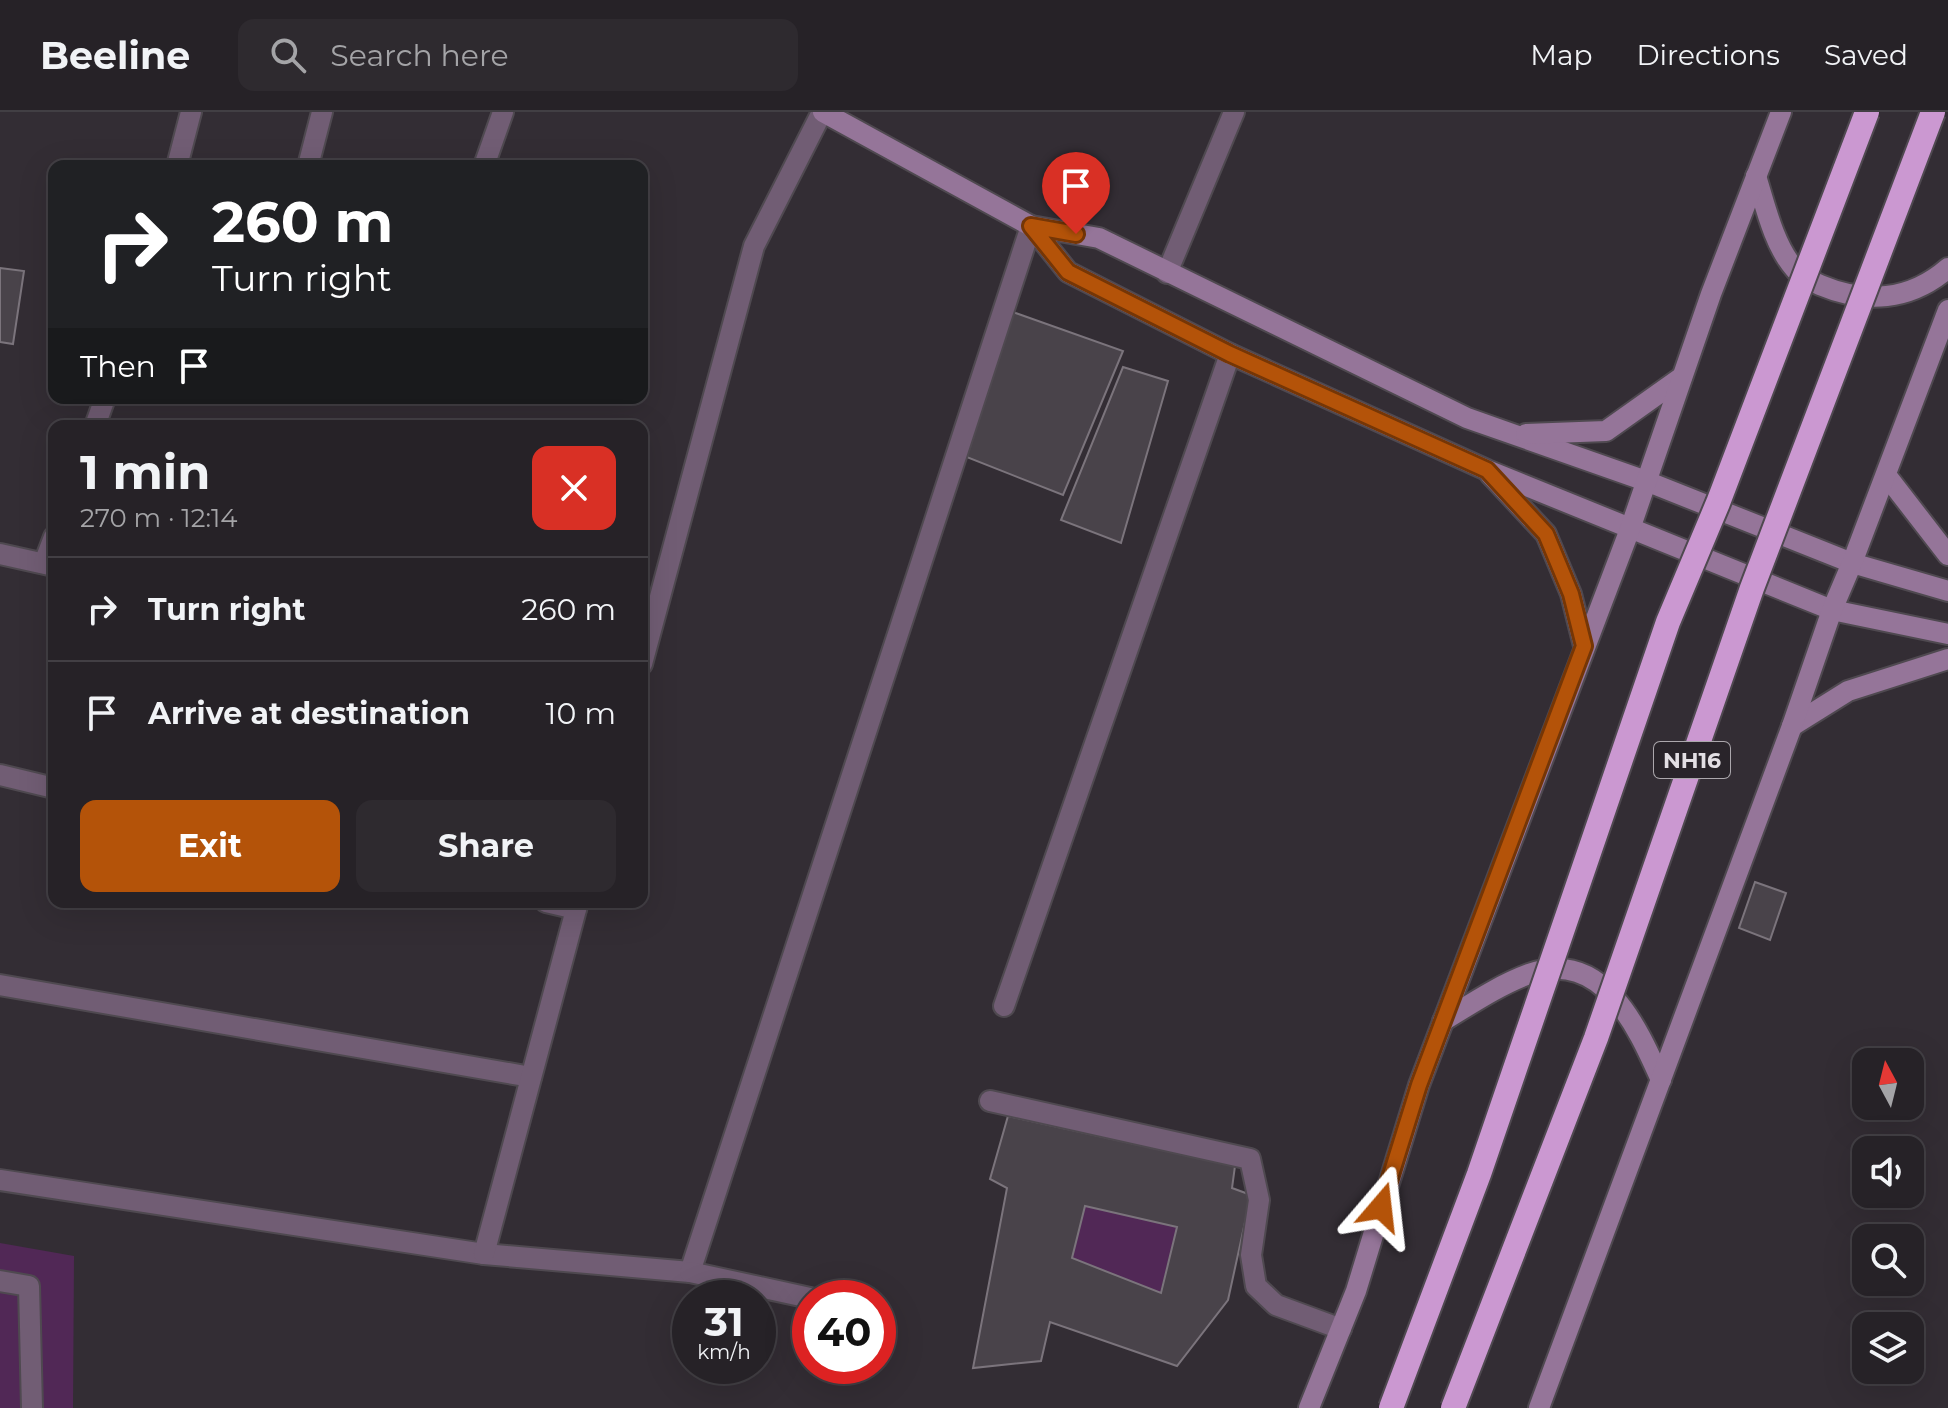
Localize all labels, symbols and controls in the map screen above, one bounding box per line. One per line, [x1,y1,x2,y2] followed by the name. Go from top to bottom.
[238,19,798,91] search box
[40,32,190,79] text: Beeline
[266,33,310,77] icon: search
[330,37,509,74] text: Search here
[1530,38,1592,72] text: Map
[1636,38,1780,72] text: Directions
[1824,38,1908,72] text: Saved
[1042,152,1110,234] pin
[1054,164,1098,208] icon: arrive
[212,188,393,256] text: 260 m
[80,192,184,296] icon: right
[212,256,392,300] text: Turn right
[172,344,216,388] icon: arrive
[80,348,156,385] text: Then
[80,443,210,501] text: 1 min
[532,446,616,530] button: close
[80,502,238,534] text: 270 m · 12:14
[80,587,124,631] icon: right
[148,591,305,628] text: Turn right
[521,591,616,628] text: 260 m
[80,691,124,735] icon: arrive
[148,695,470,732] text: Arrive at destination
[546,695,616,732] text: 10 m
[1654,742,1730,778] road number: NH16
[80,800,340,892] button: Exit
[356,800,616,892] button: Share
[1852,1048,1924,1120] north arrow
[1852,1048,1924,1384] map controls
[1852,1136,1924,1208] button: sound
[1339,1165,1423,1249] position arrow
[1852,1224,1924,1296] button: search
[792,1280,896,1384] speed limit sign: 40
[704,1297,744,1346] text: 31
[1852,1312,1924,1384] button: layers
[697,1340,751,1364] text: km/h

